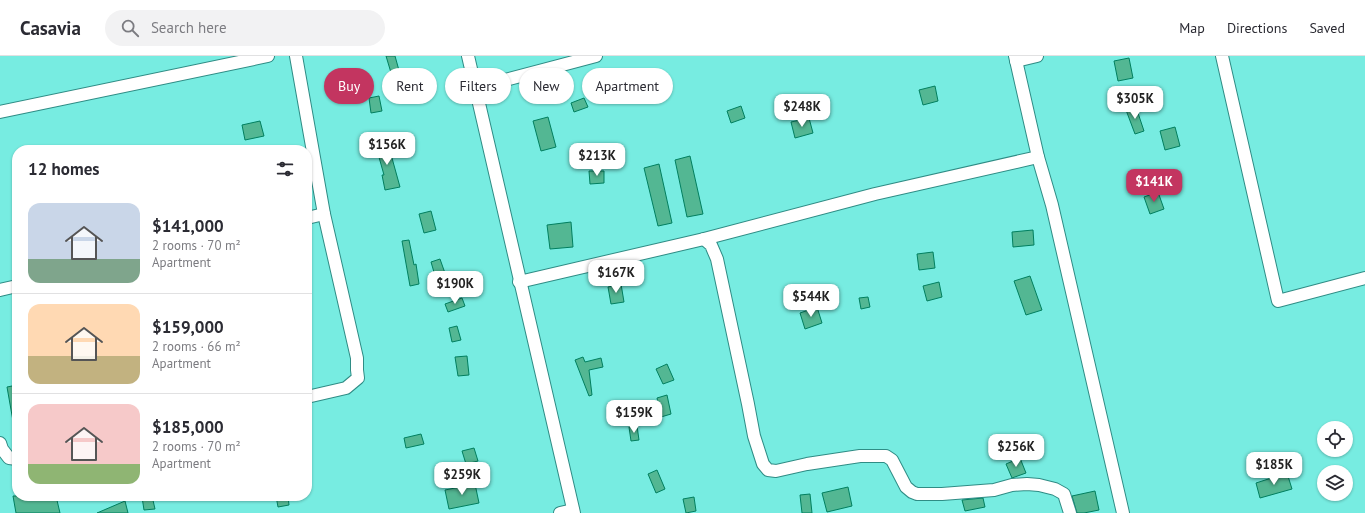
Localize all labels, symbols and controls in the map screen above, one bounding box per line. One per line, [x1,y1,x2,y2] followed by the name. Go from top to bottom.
[105,10,385,46] search box
[20,16,81,40] text: Casavia
[119,17,141,39] icon: search
[151,18,227,37] text: Search here
[1179,19,1205,37] text: Map
[1227,19,1287,37] text: Directions
[1309,19,1345,37] text: Saved
[324,68,374,104] chip: Buy
[382,68,437,104] chip: Rent
[445,68,511,104] chip: Filters
[519,68,574,104] chip: New
[582,68,673,104] chip: Apartment
[1107,86,1163,120] pin: $305K
[1116,90,1154,107] text: $305K
[774,94,830,128] pin: $248K
[783,98,821,115] text: $248K
[359,132,415,166] pin: $156K
[368,136,406,153] text: $156K
[569,143,625,177] pin: $213K
[578,147,616,164] text: $213K
[28,158,99,180] text: 12 homes
[274,158,296,180] icon: filters
[1126,169,1182,203] pin: $141K
[1135,173,1173,190] text: $141K
[152,215,224,237] text: $141,000
[60,219,108,267] icon: home
[152,237,241,254] text: 2 rooms · 70 m²
[152,254,211,271] text: Apartment
[588,260,644,294] pin: $167K
[597,264,635,281] text: $167K
[427,271,483,305] pin: $190K
[436,275,474,292] text: $190K
[783,284,839,318] pin: $544K
[792,288,830,305] text: $544K
[152,316,224,338] text: $159,000
[60,320,108,368] icon: home
[152,338,241,355] text: 2 rooms · 66 m²
[152,355,211,372] text: Apartment
[606,400,662,434] pin: $159K
[615,404,653,421] text: $159K
[152,416,224,438] text: $185,000
[60,420,108,468] icon: home
[1317,421,1353,501] map controls
[1317,421,1353,457] button: locate
[988,434,1044,468] pin: $256K
[152,438,241,455] text: 2 rooms · 70 m²
[997,438,1035,455] text: $256K
[1246,452,1302,486] pin: $185K
[152,455,211,472] text: Apartment
[1255,456,1293,473] text: $185K
[434,462,490,496] pin: $259K
[1317,465,1353,501] button: layers
[443,466,481,483] text: $259K

